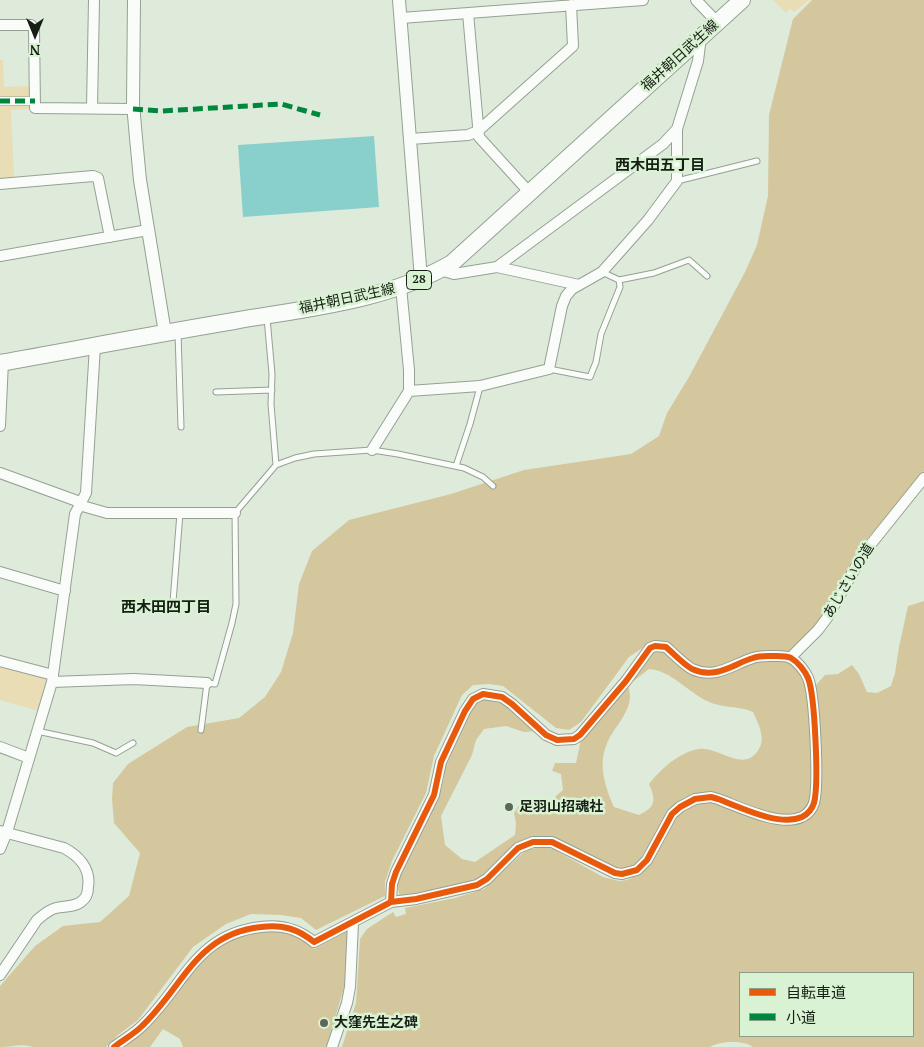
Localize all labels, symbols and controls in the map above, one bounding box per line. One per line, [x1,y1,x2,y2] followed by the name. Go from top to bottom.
[10,10,60,60] north arrow
[638,17,722,95] street label: 福井朝日武生線
[30,41,40,60] text: N
[615,157,705,175] district label: 西木田五丁目
[406,270,432,290] road number: 28
[297,281,397,317] street label: 福井朝日武生線
[820,541,878,621] street label: あじさいの道
[121,599,211,617] district label: 西木田四丁目
[519,799,603,815] place label: 足羽山招魂社
[503,801,515,813] marker: 足羽山招魂社
[739,972,914,1037] legend
[786,982,846,1002] text: 自転車道
[786,1007,816,1027] text: 小道
[334,1015,418,1031] place label: 大窪先生之碑
[318,1017,330,1029] marker: 大窪先生之碑

